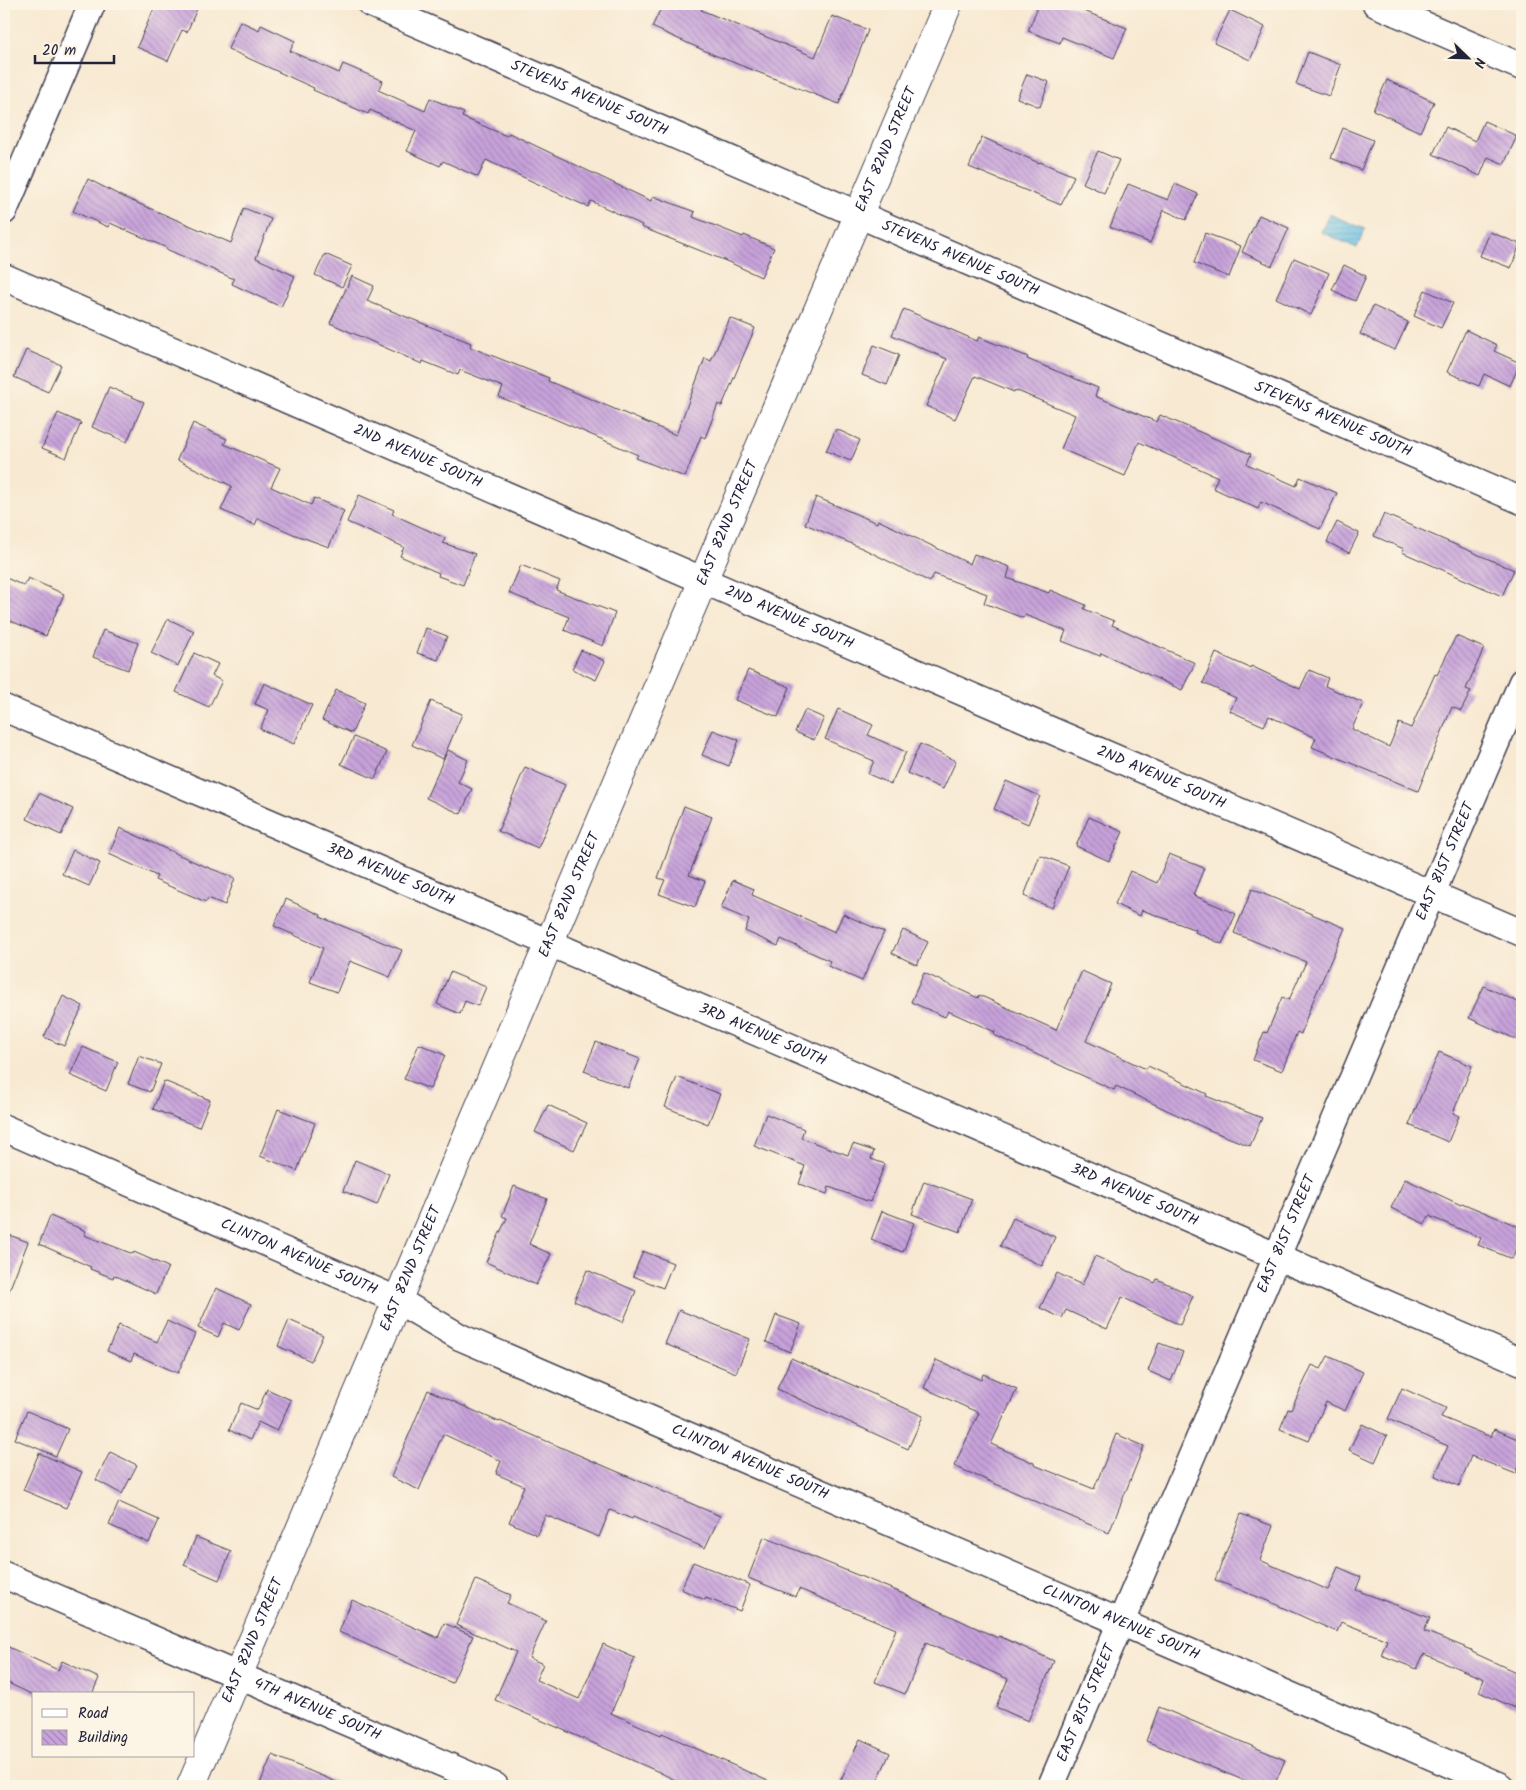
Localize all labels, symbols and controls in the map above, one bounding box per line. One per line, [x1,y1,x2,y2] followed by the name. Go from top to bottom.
[35,32,114,64] scale bar
[1444,32,1494,82] north arrow
[42,39,76,63] text: 20 m
[507,54,672,143] street label: STEVENS AVENUE SOUTH
[1467,54,1491,71] text: N
[849,81,924,216] street label: EAST 82ND STREET
[878,214,1043,303] street label: STEVENS AVENUE SOUTH
[1250,375,1416,464] street label: STEVENS AVENUE SOUTH
[349,418,486,495] street label: 2ND AVENUE SOUTH
[690,455,765,590] street label: EAST 82ND STREET
[721,579,858,656] street label: 2ND AVENUE SOUTH
[1093,739,1230,816] street label: 2ND AVENUE SOUTH
[1410,797,1482,924] street label: EAST 81ST STREET
[532,827,607,961] street label: EAST 82ND STREET
[323,836,458,913] street label: 3RD AVENUE SOUTH
[695,997,830,1073] street label: 3RD AVENUE SOUTH
[1067,1157,1202,1233] street label: 3RD AVENUE SOUTH
[1251,1170,1323,1297] street label: EAST 81ST STREET
[374,1201,449,1335] street label: EAST 82ND STREET
[217,1212,381,1302] street label: CLINTON AVENUE SOUTH
[668,1418,833,1507] street label: CLINTON AVENUE SOUTH
[216,1572,291,1707] street label: EAST 82ND STREET
[1038,1578,1204,1667] street label: CLINTON AVENUE SOUTH
[1051,1639,1123,1766] street label: EAST 81ST STREET
[250,1672,385,1748] street label: 4TH AVENUE SOUTH
[32,1692,195,1758] legend
[78,1702,109,1726] text: Road
[78,1726,128,1750] text: Building

